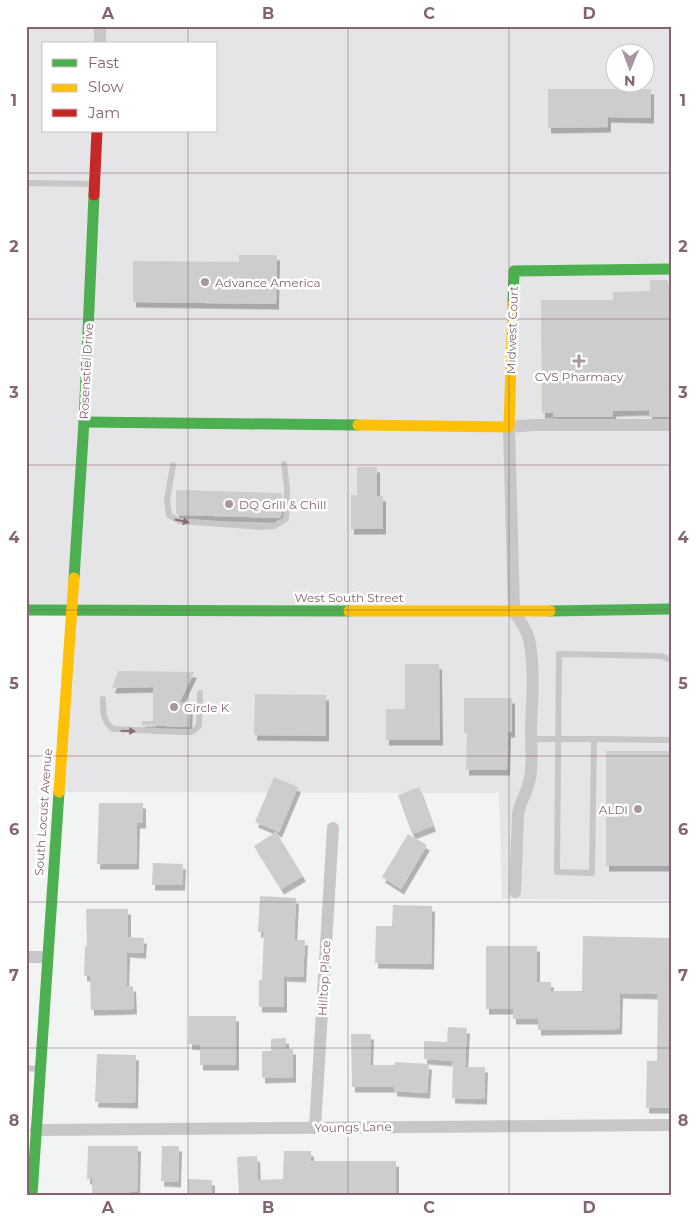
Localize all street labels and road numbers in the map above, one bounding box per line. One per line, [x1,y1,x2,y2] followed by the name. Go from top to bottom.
[503,286,521,374] street label: Midwest Court
[76,322,96,420] street label: Rosenstiel Drive
[294,590,404,605] street label: West South Street
[31,748,55,876] street label: South Locust Avenue
[315,940,333,1016] street label: Hilltop Place
[314,1119,392,1135] street label: Youngs Lane

